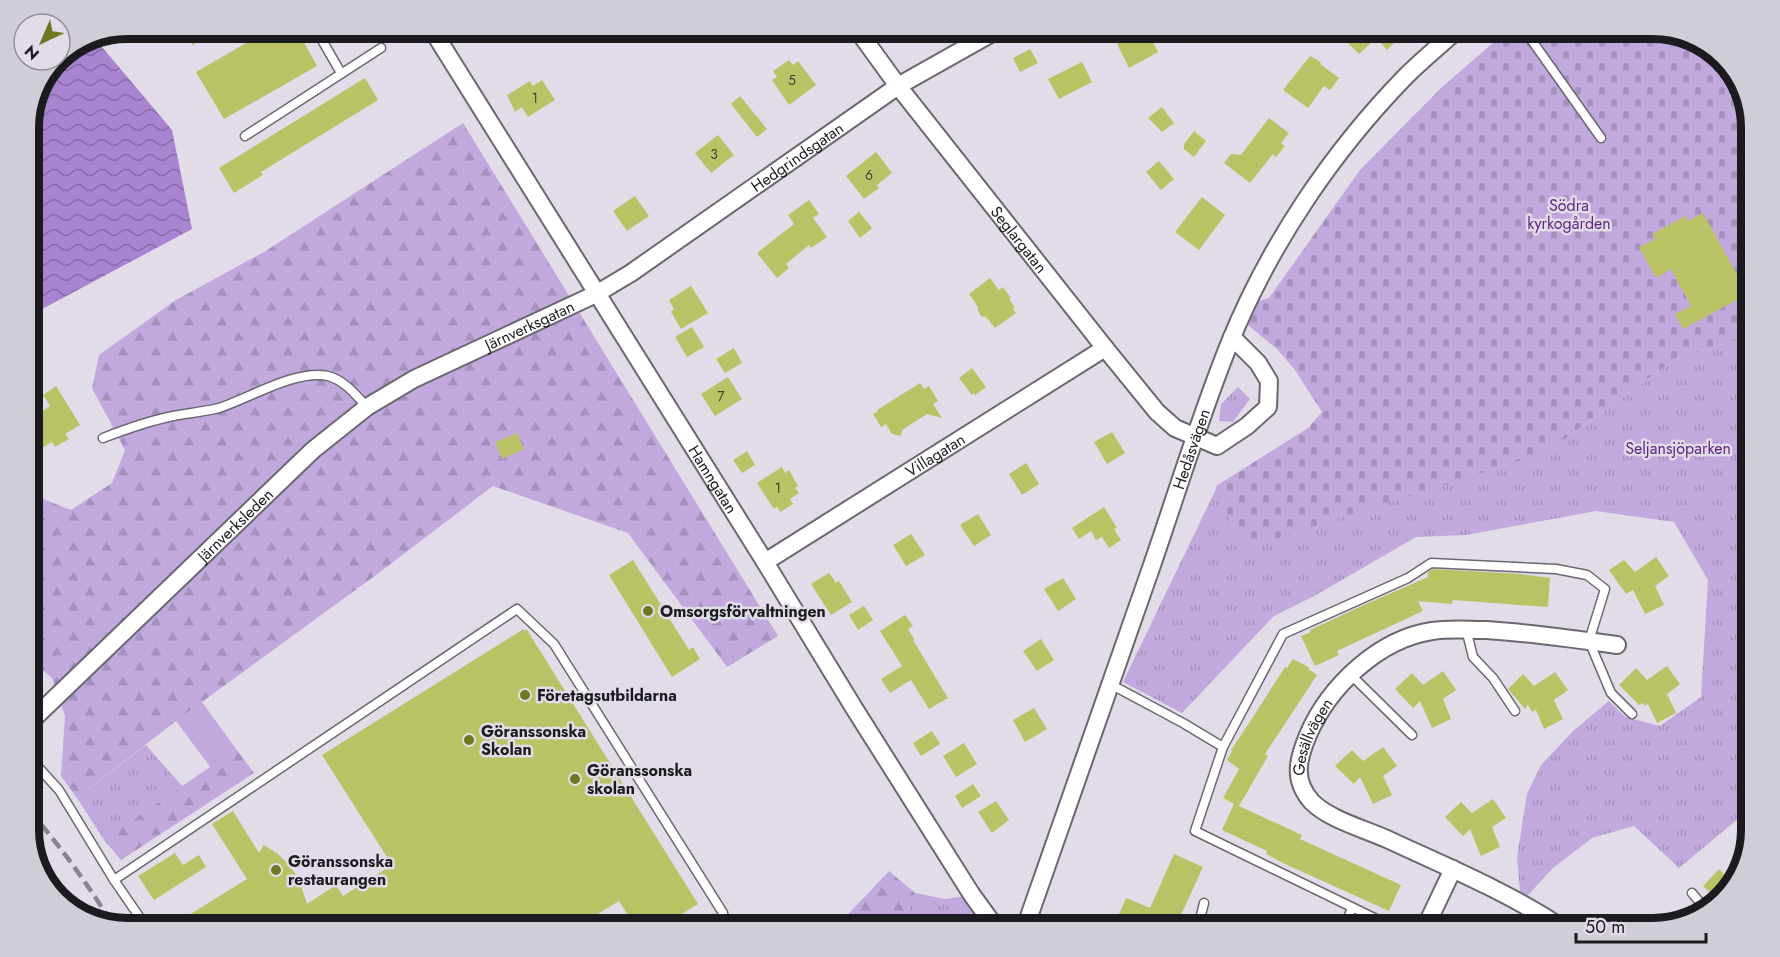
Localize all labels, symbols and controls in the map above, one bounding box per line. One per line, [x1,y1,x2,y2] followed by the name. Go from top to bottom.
[12,12,72,72] north arrow
[19,40,44,65] text: N
[788,70,796,90] house number: 5
[532,88,538,108] house number: 1
[746,117,848,198] street label: Hedgrindsgatan
[710,144,718,164] house number: 3
[865,165,873,185] house number: 6
[1527,194,1611,235] park label: Södra kyrkogården
[985,201,1052,278] street label: Seglargatan
[479,295,578,357] street label: Järnverksgatan
[717,386,725,406] house number: 7
[1167,406,1216,492] street label: Hedåsvägen
[901,428,970,483] street label: Villagatan
[1625,437,1731,460] park label: Seljansjöparken
[683,441,743,518] street label: Hamngatan
[775,478,781,498] house number: 1
[191,483,279,569] street label: Järnverksleden
[660,600,826,623] place label: Omsorgsförvaltningen
[641,604,655,618] marker: Omsorgsförvaltningen
[537,684,677,707] place label: Företagsutbildarna
[518,688,532,702] marker: Företagsutbildarna
[1288,693,1338,776] street label: Gesällvägen
[481,720,586,761] place label: Göranssonska Skolan
[462,733,476,747] marker: Göranssonska Skolan
[587,759,692,800] place label: Göranssonska skolan
[568,772,582,786] marker: Göranssonska skolan
[288,850,393,891] place label: Göranssonska restaurangen
[269,863,283,877] marker: Göranssonska restaurangen
[1576,906,1706,944] scale bar
[1585,914,1625,940] text: 50 m

